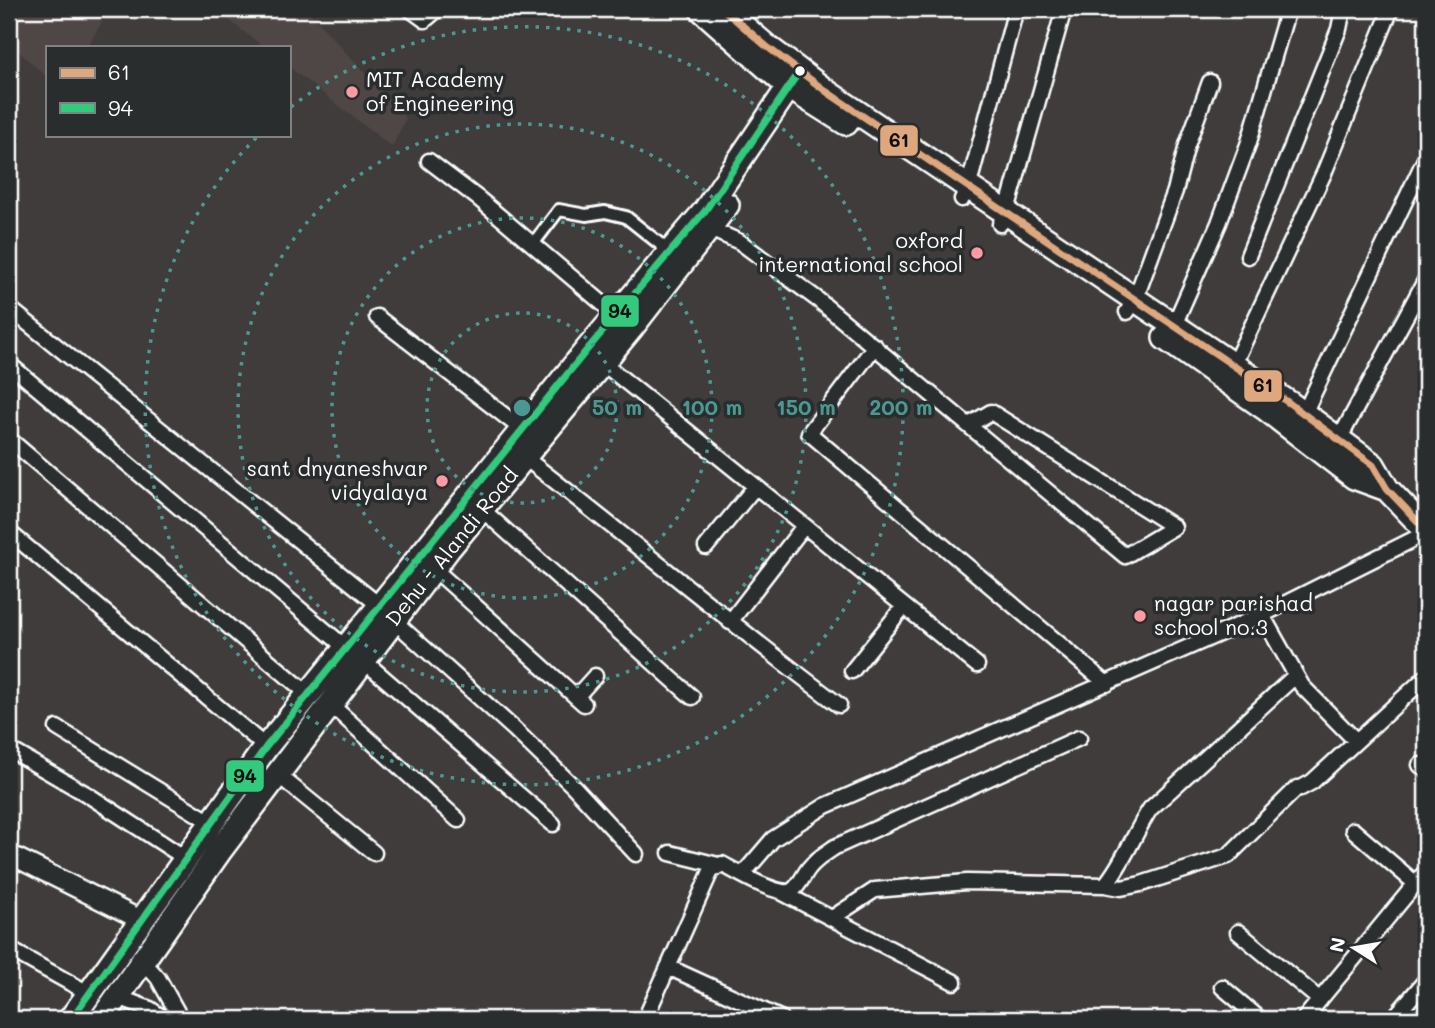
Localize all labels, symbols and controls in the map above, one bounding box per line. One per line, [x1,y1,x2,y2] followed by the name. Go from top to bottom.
[46,46,290,136] legend
[108,58,130,85] text: 61
[793,64,807,78] unlabelled marker
[366,65,514,116] place label: MIT Academy of Engineering
[344,84,360,100] marker: MIT Academy of Engineering
[108,94,133,121] text: 94
[879,124,919,157] line badge: 61
[889,127,909,152] text: 61
[758,226,963,277] place label: oxford international school
[969,245,985,261] marker: oxford international school
[600,294,640,328] line badge: 94
[608,298,632,323] text: 94
[1243,369,1283,403] line badge: 61
[1253,372,1273,397] text: 61
[592,393,642,420] text: 50 m
[682,393,742,420] text: 100 m
[776,393,836,420] text: 150 m
[870,393,932,420] text: 200 m
[510,396,534,420] centre of rings
[247,454,428,505] place label: sant dnyaneshvar vidyalaya
[379,461,523,631] street label: Dehu - Alandi Road
[434,473,450,489] marker: sant dnyaneshvar vidyalaya
[1154,589,1313,640] place label: nagar parishad school no.3
[1132,608,1148,624] marker: nagar parishad school no.3
[225,759,265,793] line badge: 94
[233,763,257,788] text: 94
[1320,912,1390,982] north arrow
[1323,935,1350,954] text: N

